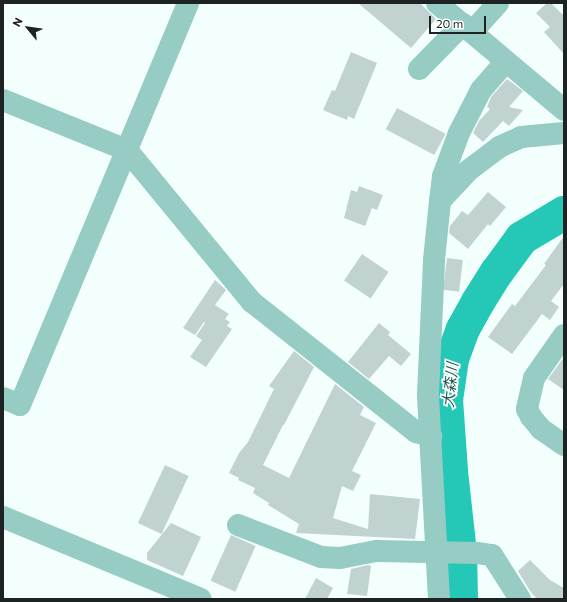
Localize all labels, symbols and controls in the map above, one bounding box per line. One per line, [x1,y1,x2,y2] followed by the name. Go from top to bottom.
[8,8,48,48] north arrow
[431,8,488,34] scale bar
[9,15,25,29] text: N
[436,16,463,30] text: 20 m
[439,362,461,408] water label: 大森川

